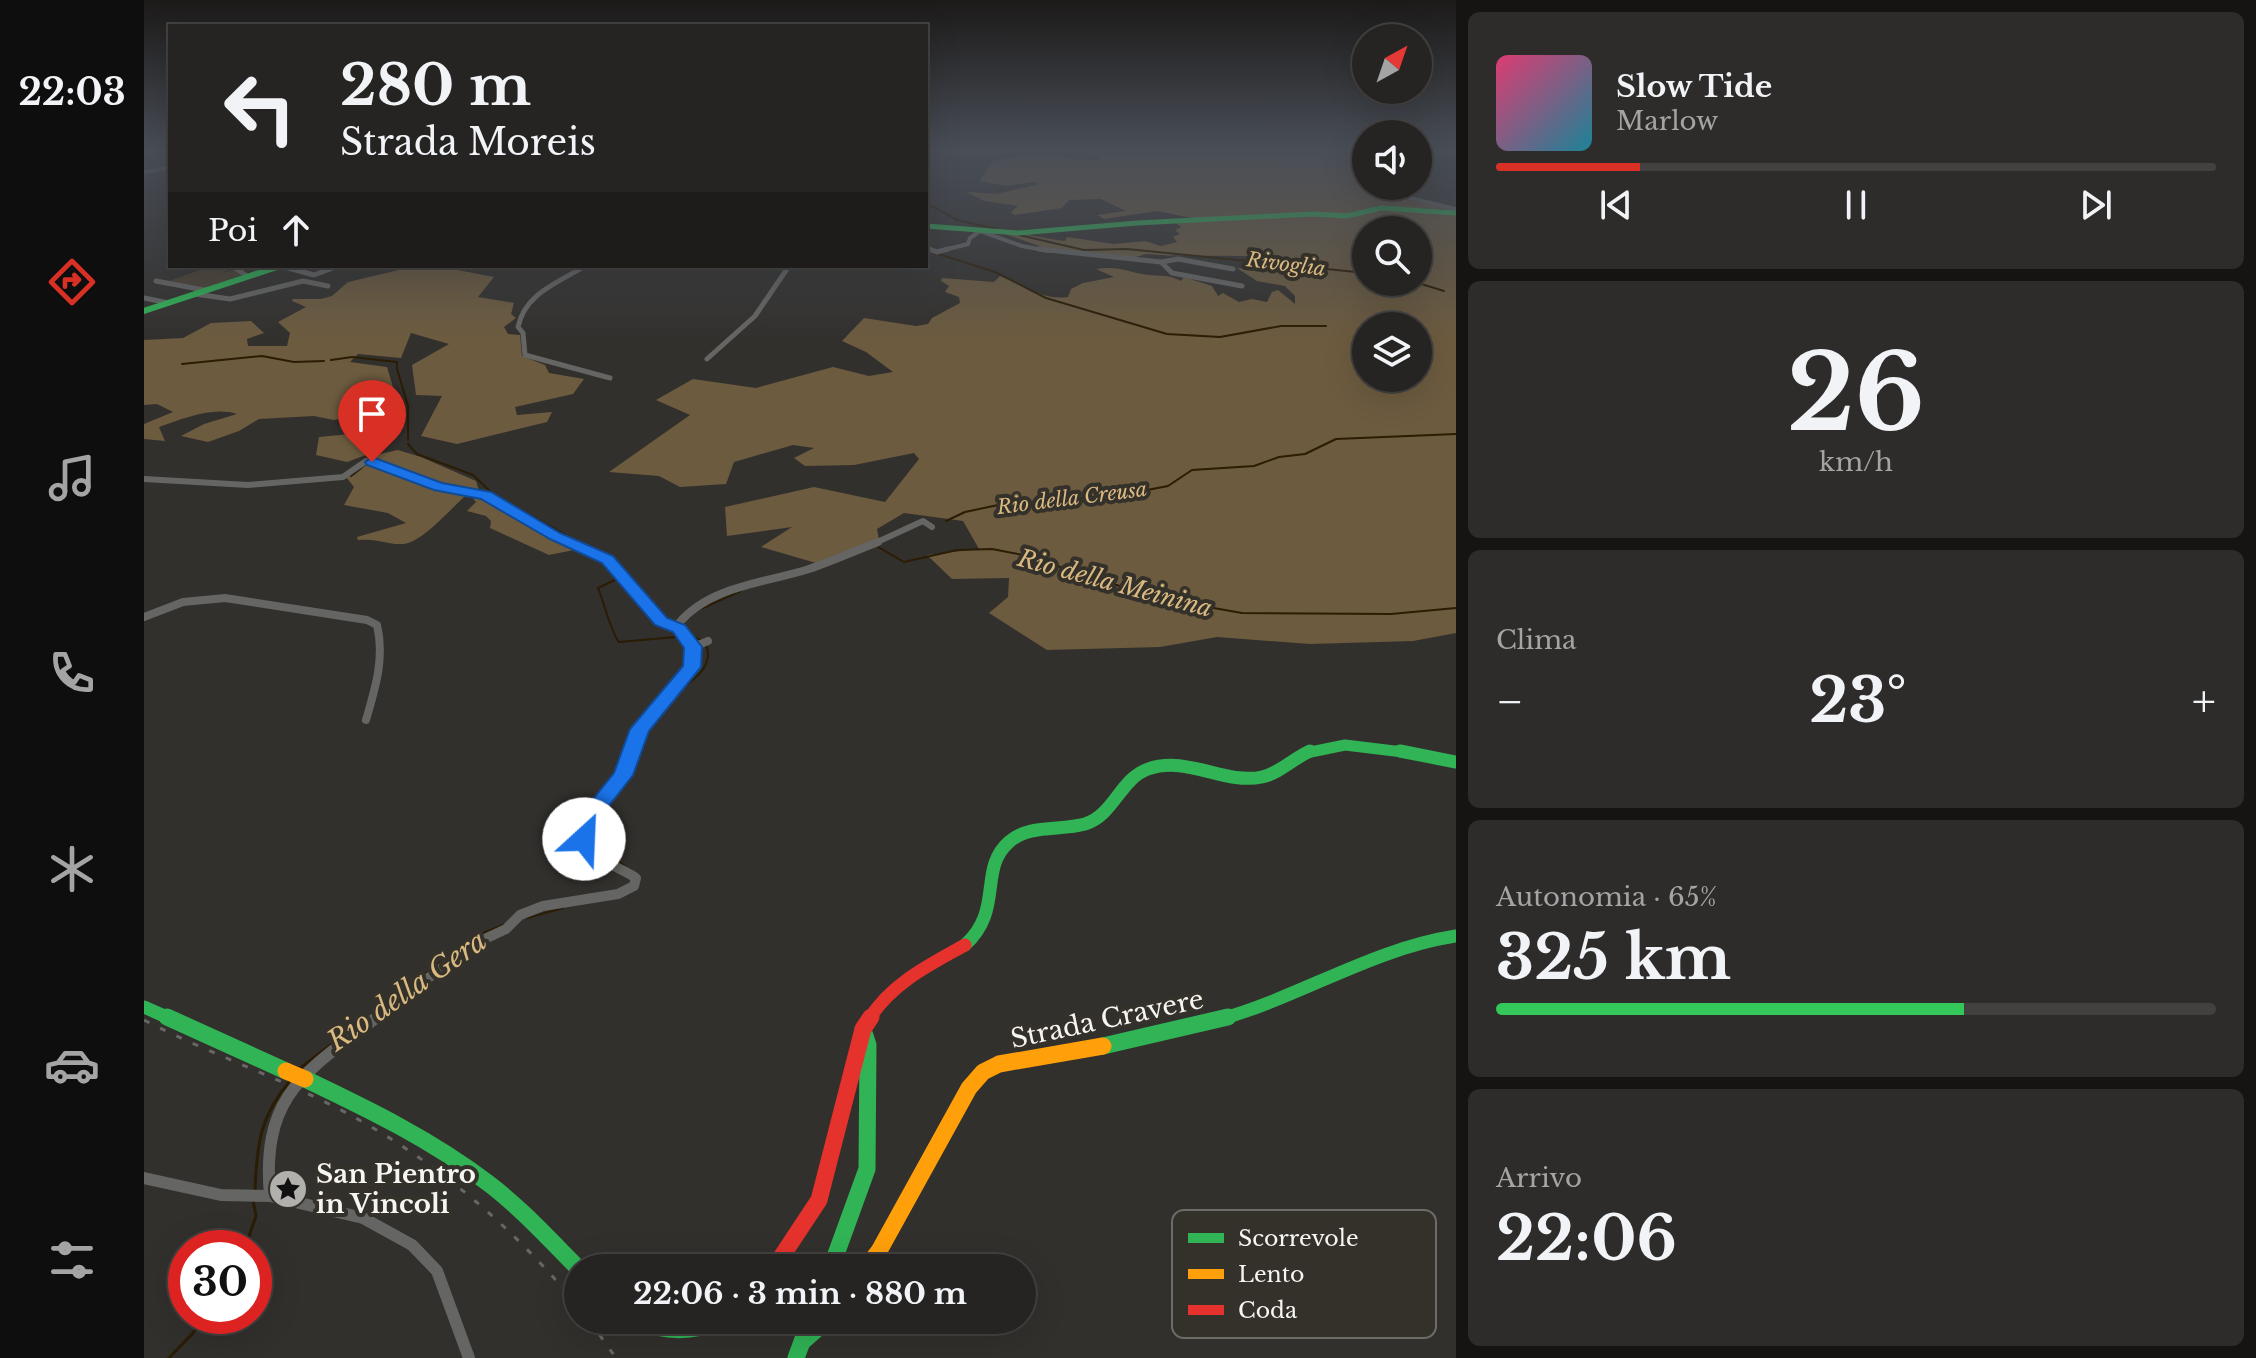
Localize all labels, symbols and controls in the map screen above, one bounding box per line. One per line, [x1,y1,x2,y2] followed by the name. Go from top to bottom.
[1352,24,1432,104] north arrow
[1352,24,1432,392] map controls
[340,51,531,120] text: 280 m
[208,56,312,160] icon: left
[1616,68,1772,105] text: Slow Tide
[18,70,126,115] text: 22:03
[1616,105,1718,137] text: Marlow
[340,120,596,165] text: Strada Moreis
[1352,120,1432,200] button: sound
[1594,183,1638,227] icon: previous
[1834,183,1878,227] icon: pause
[2074,183,2118,227] icon: next
[274,208,318,252] icon: ahead
[208,212,258,249] text: Poi
[1352,216,1432,296] button: search
[1244,247,1327,281] water label: Rivoglia
[44,254,100,310] icon: directions
[1352,312,1432,392] button: layers
[1787,329,1925,458] text: 26
[338,380,406,462] pin
[350,392,394,436] icon: arrive
[1819,446,1893,478] text: km/h
[44,450,100,506] icon: music
[994,477,1149,519] water label: Rio della Creusa
[1014,543,1215,623] water label: Rio della Meinina
[1496,624,1576,656] text: Clima
[44,645,100,701] icon: phone
[1809,664,1907,738] text: 23°
[1496,674,1524,729] text: −
[2192,674,2216,729] text: +
[542,797,626,881] position arrow
[44,841,100,897] icon: climate
[1496,881,1717,913] text: Autonomia · 65%
[1496,921,1731,995] text: 325 km
[320,923,494,1059] water label: Rio della Gera
[1007,983,1207,1055] street label: Strada Cravere
[44,1037,100,1093] icon: car
[316,1158,476,1220] place label: San Pientro in Vincoli
[1496,1162,1582,1194] text: Arrivo
[267,1168,309,1210] place icon: San Pientro in Vincoli
[1496,1202,1677,1276] text: 22:06
[1172,1210,1436,1338] legend
[1238,1225,1359,1252] text: Scorrevole
[168,1230,272,1334] speed limit sign: 30
[44,1232,100,1288] icon: filters
[1238,1261,1304,1288] text: Lento
[633,1275,967,1312] text: 22:06 · 3 min · 880 m
[1238,1297,1298,1324] text: Coda

